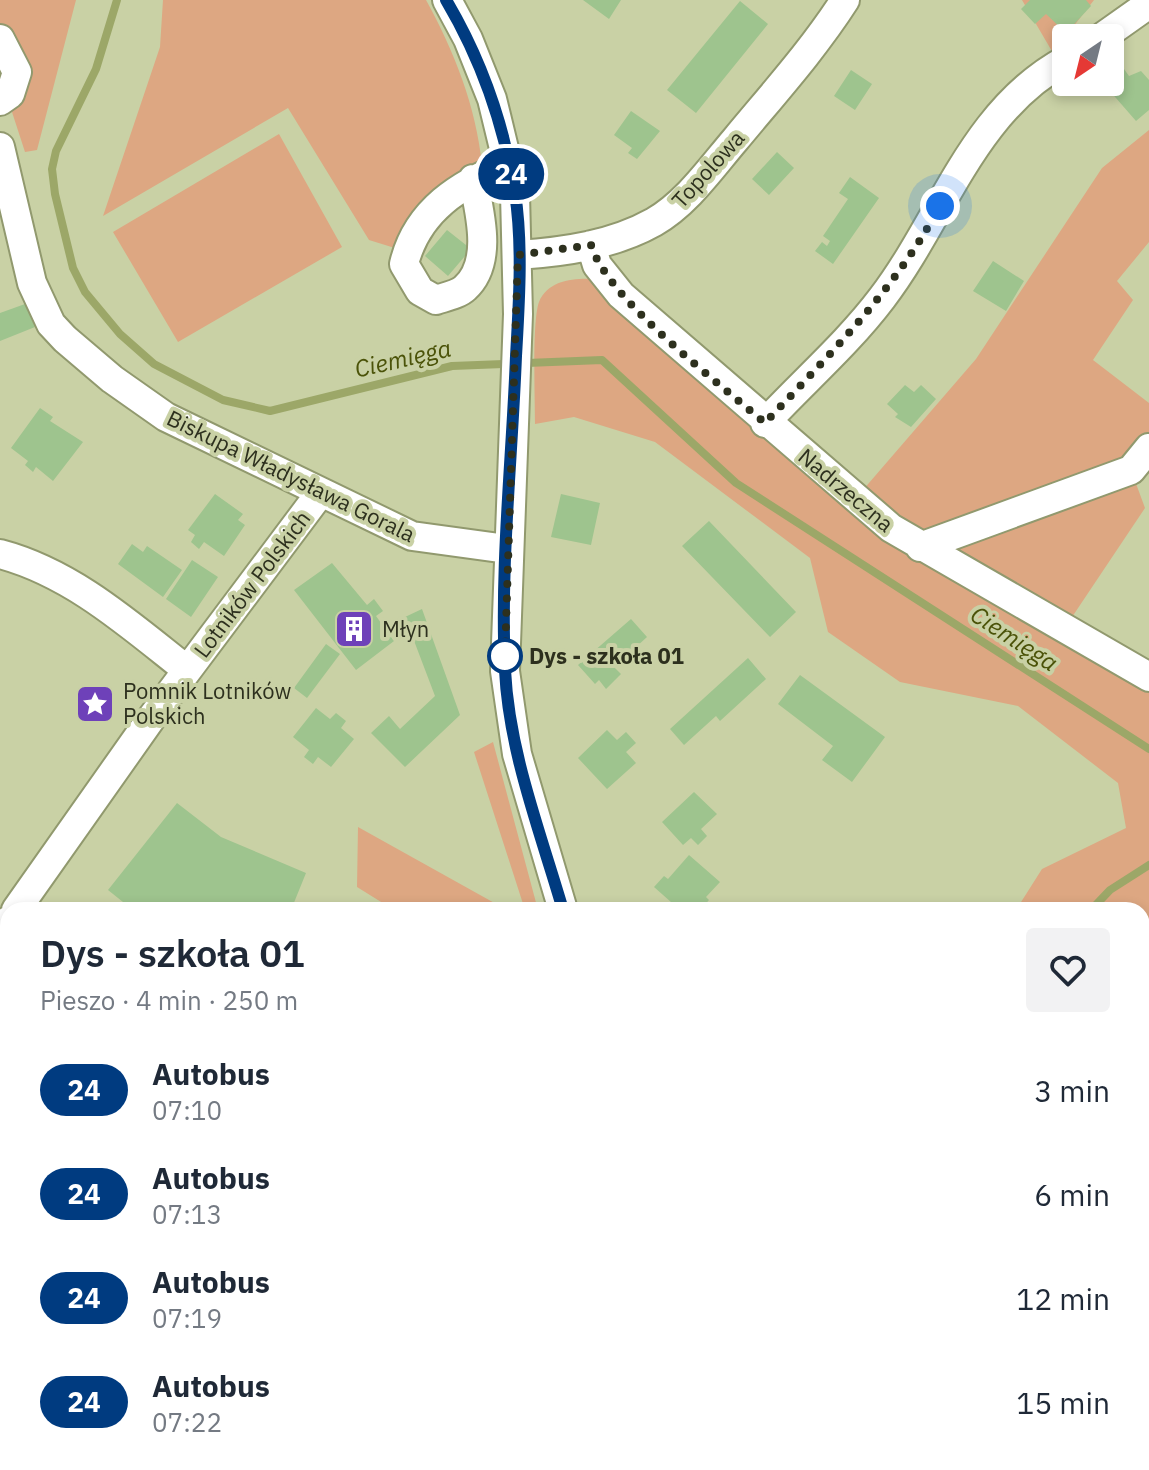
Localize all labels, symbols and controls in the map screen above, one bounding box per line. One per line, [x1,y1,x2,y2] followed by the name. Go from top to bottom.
[1052,24,1124,96] north arrow
[1052,24,1124,96] map controls
[665,123,750,214] street label: Topolowa
[475,148,547,200] line badge: 24
[494,155,528,192] text: 24
[920,186,960,226] your location
[351,331,454,385] water label: Ciemięga
[162,403,420,548] street label: Biskupa Władysława Gorala
[793,441,900,538] street label: Nadrzeczna
[187,504,316,663] street label: Lotników Polskich
[965,598,1064,678] water label: Ciemięga
[333,608,375,650] building icon: Młyn
[382,614,429,643] place label: Młyn
[488,639,522,673] marker: Dys - szkoła 01
[529,641,684,670] place label: Dys - szkoła 01
[123,676,291,730] place label: Pomnik Lotników Polskich
[74,683,116,725] place icon: Pomnik Lotników Polskich
[40,928,305,977] text: Dys - szkoła 01
[1026,928,1110,1012] button: heart
[40,983,298,1017] text: Pieszo · 4 min · 250 m
[152,1054,270,1093] text: Autobus
[67,1071,101,1108] text: 24
[1034,1071,1110,1110] text: 3 min
[152,1093,222,1127] text: 07:10
[152,1158,270,1197] text: Autobus
[67,1175,101,1212] text: 24
[1034,1175,1110,1214] text: 6 min
[152,1197,222,1231] text: 07:13
[152,1262,270,1301] text: Autobus
[67,1279,101,1316] text: 24
[1016,1279,1110,1318] text: 12 min
[152,1301,222,1335] text: 07:19
[152,1366,270,1405] text: Autobus
[67,1383,101,1420] text: 24
[1016,1383,1110,1422] text: 15 min
[152,1405,222,1439] text: 07:22

